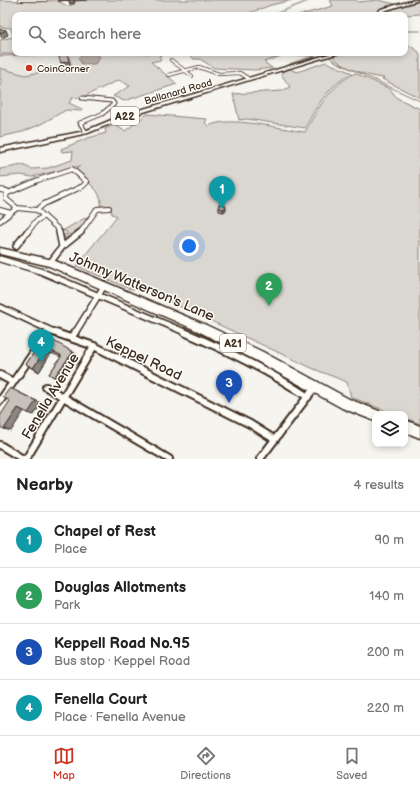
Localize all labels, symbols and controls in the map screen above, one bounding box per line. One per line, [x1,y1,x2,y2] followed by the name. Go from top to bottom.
[12,12,408,56] search box
[26,23,48,45] icon: search
[58,25,141,44] text: Search here
[24,63,34,73] marker: CoinCorner
[37,63,90,75] place label: CoinCorner
[143,76,214,107] street label: Ballanard Road
[111,107,139,125] road number: A22
[209,176,235,209] pin: 1
[179,236,199,256] your location
[67,248,217,325] street label: Johnny Watterson's Lane
[256,273,282,306] pin: 2
[28,329,54,362] pin: 4
[103,333,185,384] street label: Keppel Road
[220,334,246,352] road number: A21
[18,350,83,442] street label: Fenella Avenue
[216,370,242,403] pin: 3
[372,411,408,447] map controls
[372,411,408,447] button: layers
[16,475,73,495] text: Nearby
[354,477,404,493] text: 4 results
[54,522,156,541] text: Chapel of Rest
[26,532,32,548] text: 1
[375,532,404,548] text: 90 m
[54,541,87,557] text: Place
[54,578,186,597] text: Douglas Allotments
[25,588,33,604] text: 2
[369,588,404,604] text: 140 m
[54,597,80,613] text: Park
[54,634,190,653] text: Keppell Road No.95
[25,644,33,660] text: 3
[367,644,404,660] text: 200 m
[54,653,190,669] text: Bus stop · Keppel Road
[54,690,147,709] text: Fenella Court
[25,700,33,716] text: 4
[367,700,404,716] text: 220 m
[54,709,186,725] text: Place · Fenella Avenue
[53,745,75,782] tab: Map
[180,745,231,782] tab: Directions
[336,745,367,782] tab: Saved

